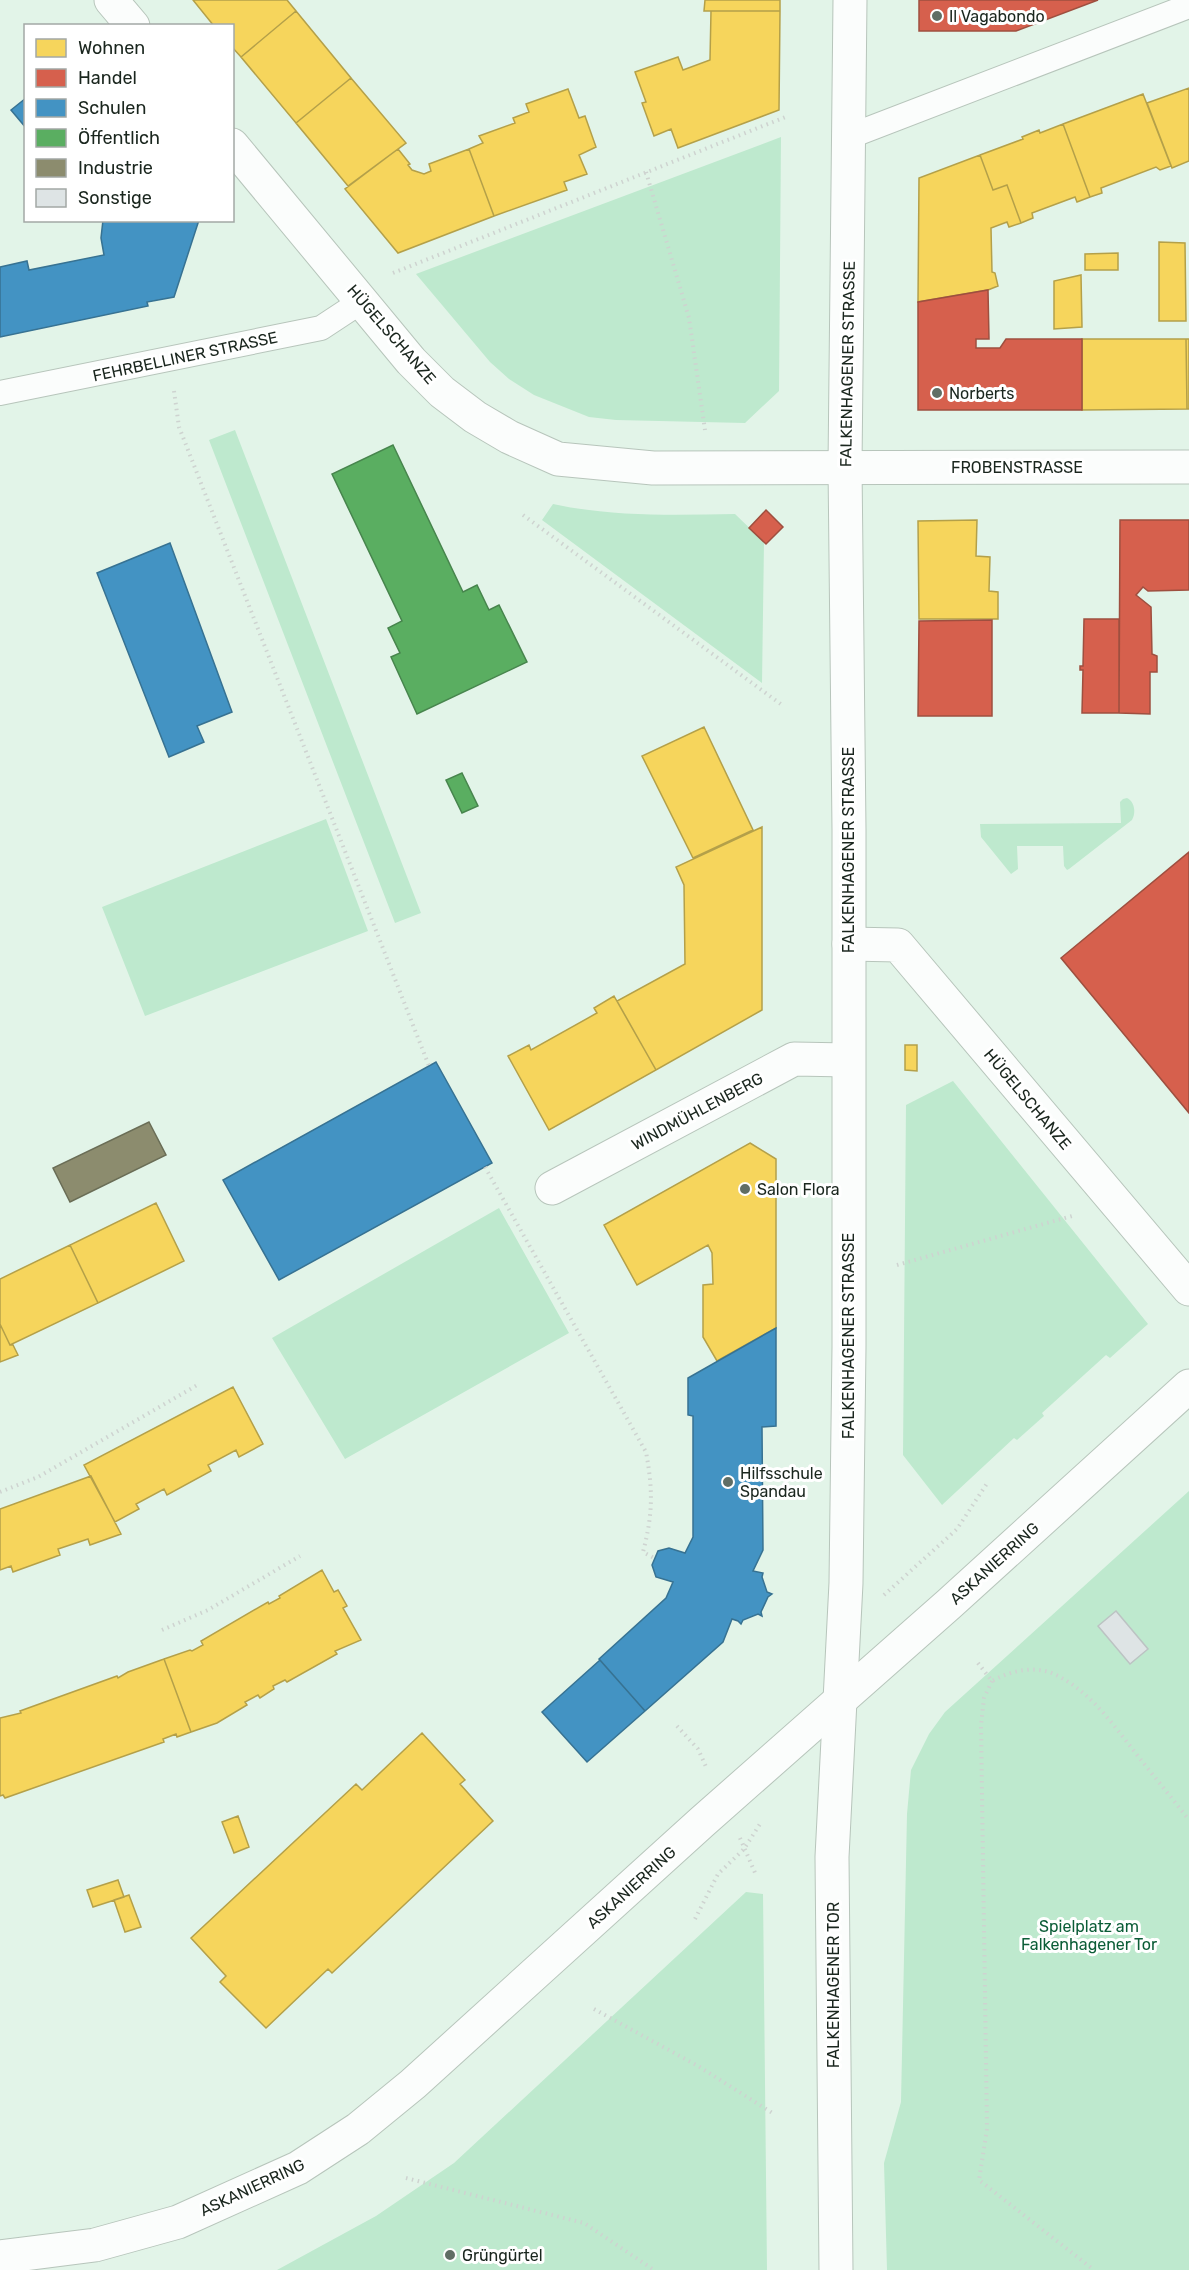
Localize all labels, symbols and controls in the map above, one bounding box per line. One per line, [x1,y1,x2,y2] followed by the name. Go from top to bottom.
[949,7,1045,26] place label: Il Vagabondo
[930,9,944,23] marker: Il Vagabondo
[24,24,234,222] legend
[78,37,145,59] text: Wohnen
[78,67,137,89] text: Handel
[78,97,146,119] text: Schulen
[78,127,160,149] text: Öffentlich
[78,157,153,179] text: Industrie
[78,187,152,209] text: Sonstige
[836,261,859,467] street label: FALKENHAGENER STRASSE
[343,281,440,388] street label: HÜGELSCHANZE
[91,328,279,385] street label: FEHRBELLINER STRASSE
[949,384,1014,403] place label: Norberts
[930,386,944,400] marker: Norberts
[951,458,1083,477] street label: FROBENSTRASSE
[839,747,858,953] street label: FALKENHAGENER STRASSE
[980,1045,1075,1153] street label: HÜGELSCHANZE
[628,1069,766,1154] street label: WINDMÜHLENBERG
[757,1180,840,1199] place label: Salon Flora
[738,1182,752,1196] marker: Salon Flora
[839,1233,858,1439] street label: FALKENHAGENER STRASSE
[740,1464,823,1501] place label: Hilfsschule Spandau
[721,1475,735,1489] marker: Hilfsschule Spandau
[946,1518,1043,1608] street label: ASKANIERRING
[583,1842,680,1932] street label: ASKANIERRING
[824,1902,843,2068] street label: FALKENHAGENER TOR
[1021,1917,1157,1954] park label: Spielplatz am Falkenhagener Tor
[197,2155,308,2220] street label: ASKANIERRING
[462,2246,543,2265] place label: Grüngürtel
[443,2248,457,2262] marker: Grüngürtel

